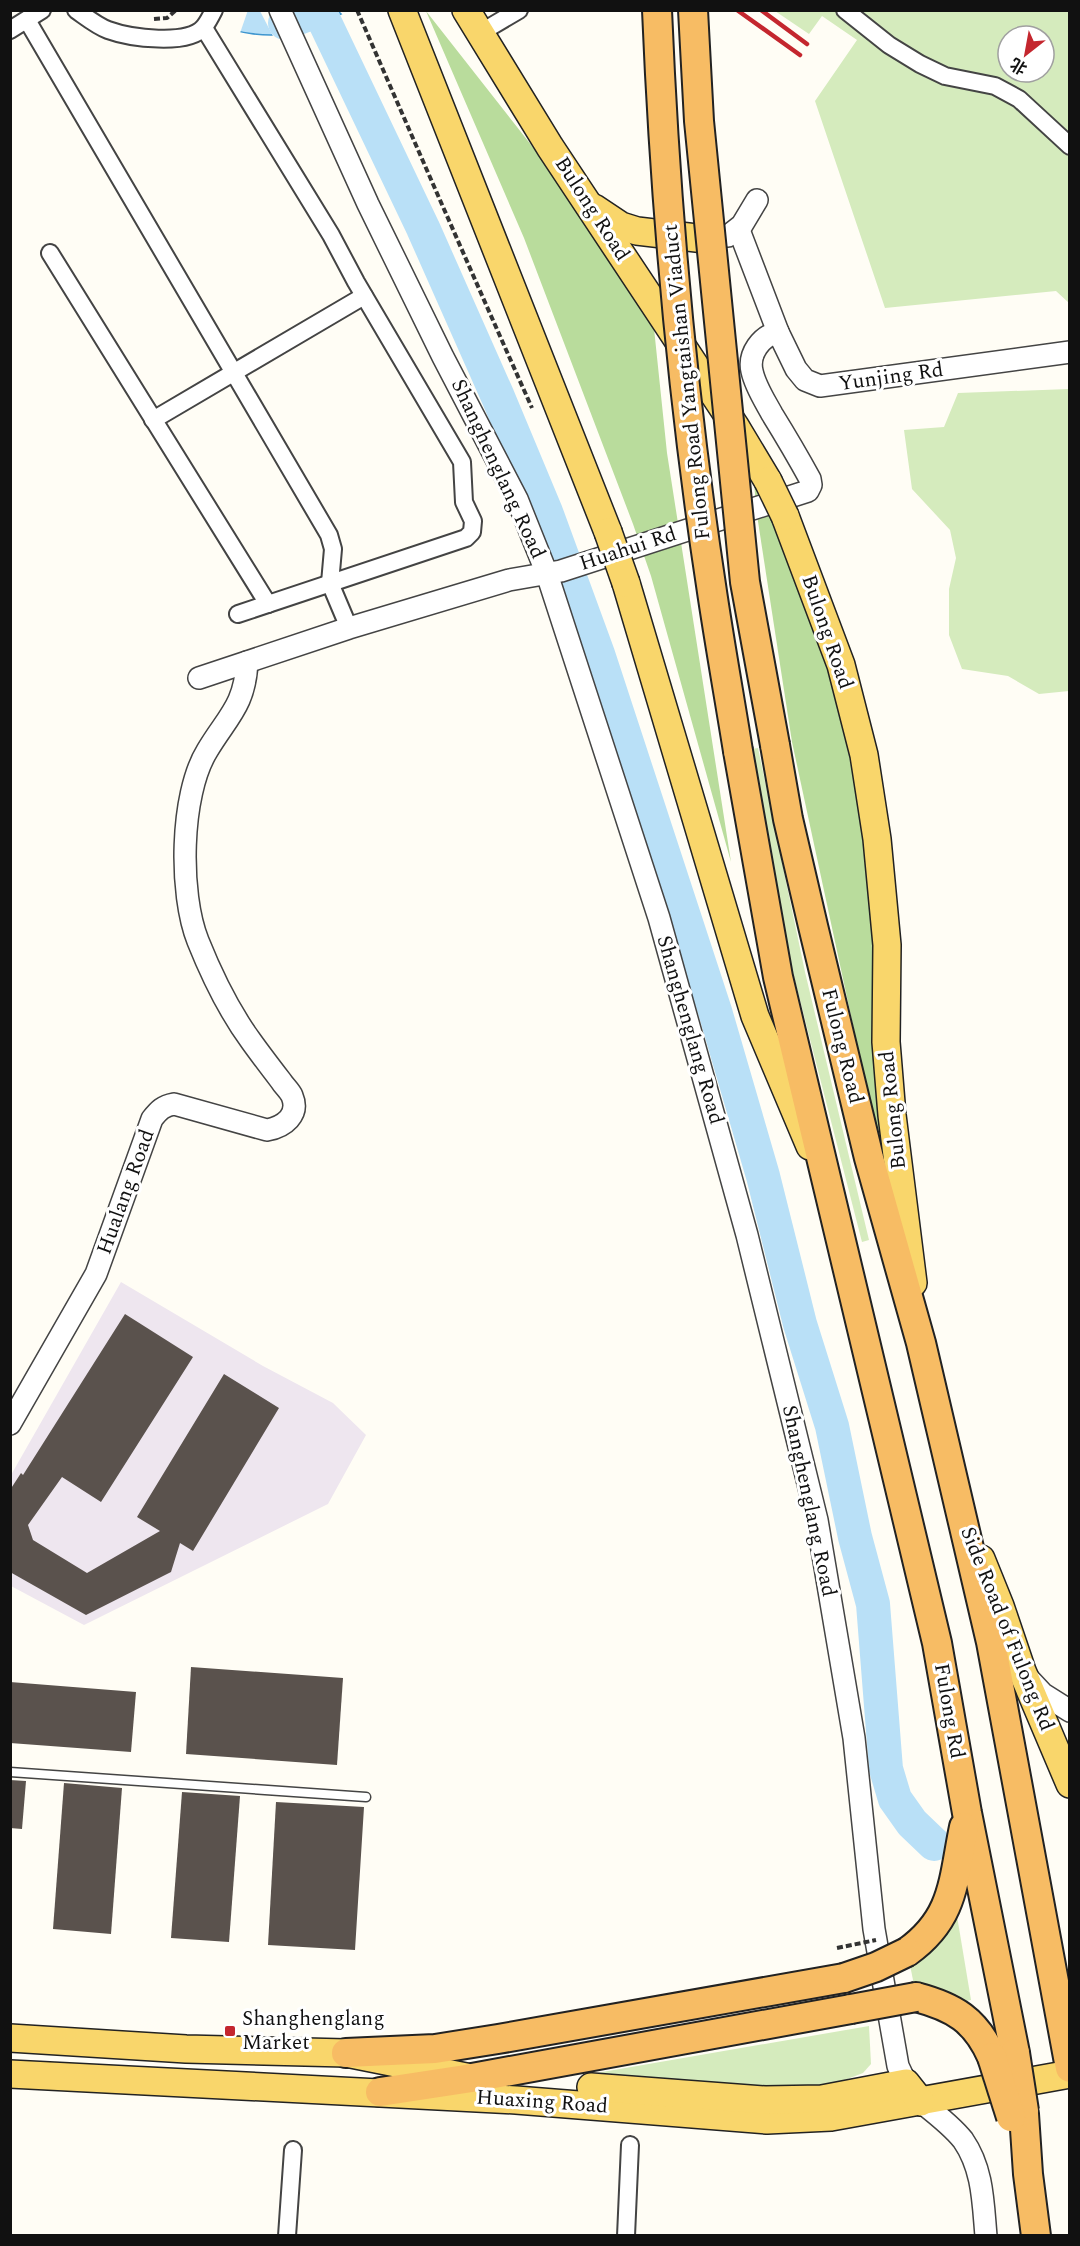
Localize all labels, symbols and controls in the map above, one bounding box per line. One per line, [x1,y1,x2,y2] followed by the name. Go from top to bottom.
[996,24,1056,84] north arrow
[1006,52,1032,80] text: 北
[546,150,638,268] street label: Bulong Road
[654,222,720,542] street label: Fulong Road Yangtaishan Viaduct
[837,354,945,400] street label: Yunjing Rd
[442,374,554,564] street label: Shanghenglang Road
[575,518,681,580] street label: Huahui Rd
[792,570,862,694] street label: Bulong Road
[648,932,732,1128] street label: Shanghenglang Road
[812,985,872,1107] street label: Fulong Road
[871,1049,915,1171] street label: Bulong Road
[88,1125,164,1259] street label: Hualang Road
[773,1402,845,1600] street label: Shanghenglang Road
[951,1522,1063,1736] street label: Side Road of Fulong Rd
[925,1661,973,1761] street label: Fulong Rd
[242,2003,385,2059] place label: Shanghenglang Market
[223,2024,237,2038] marker: Shanghenglang Market
[475,2081,609,2123] street label: Huaxing Road

